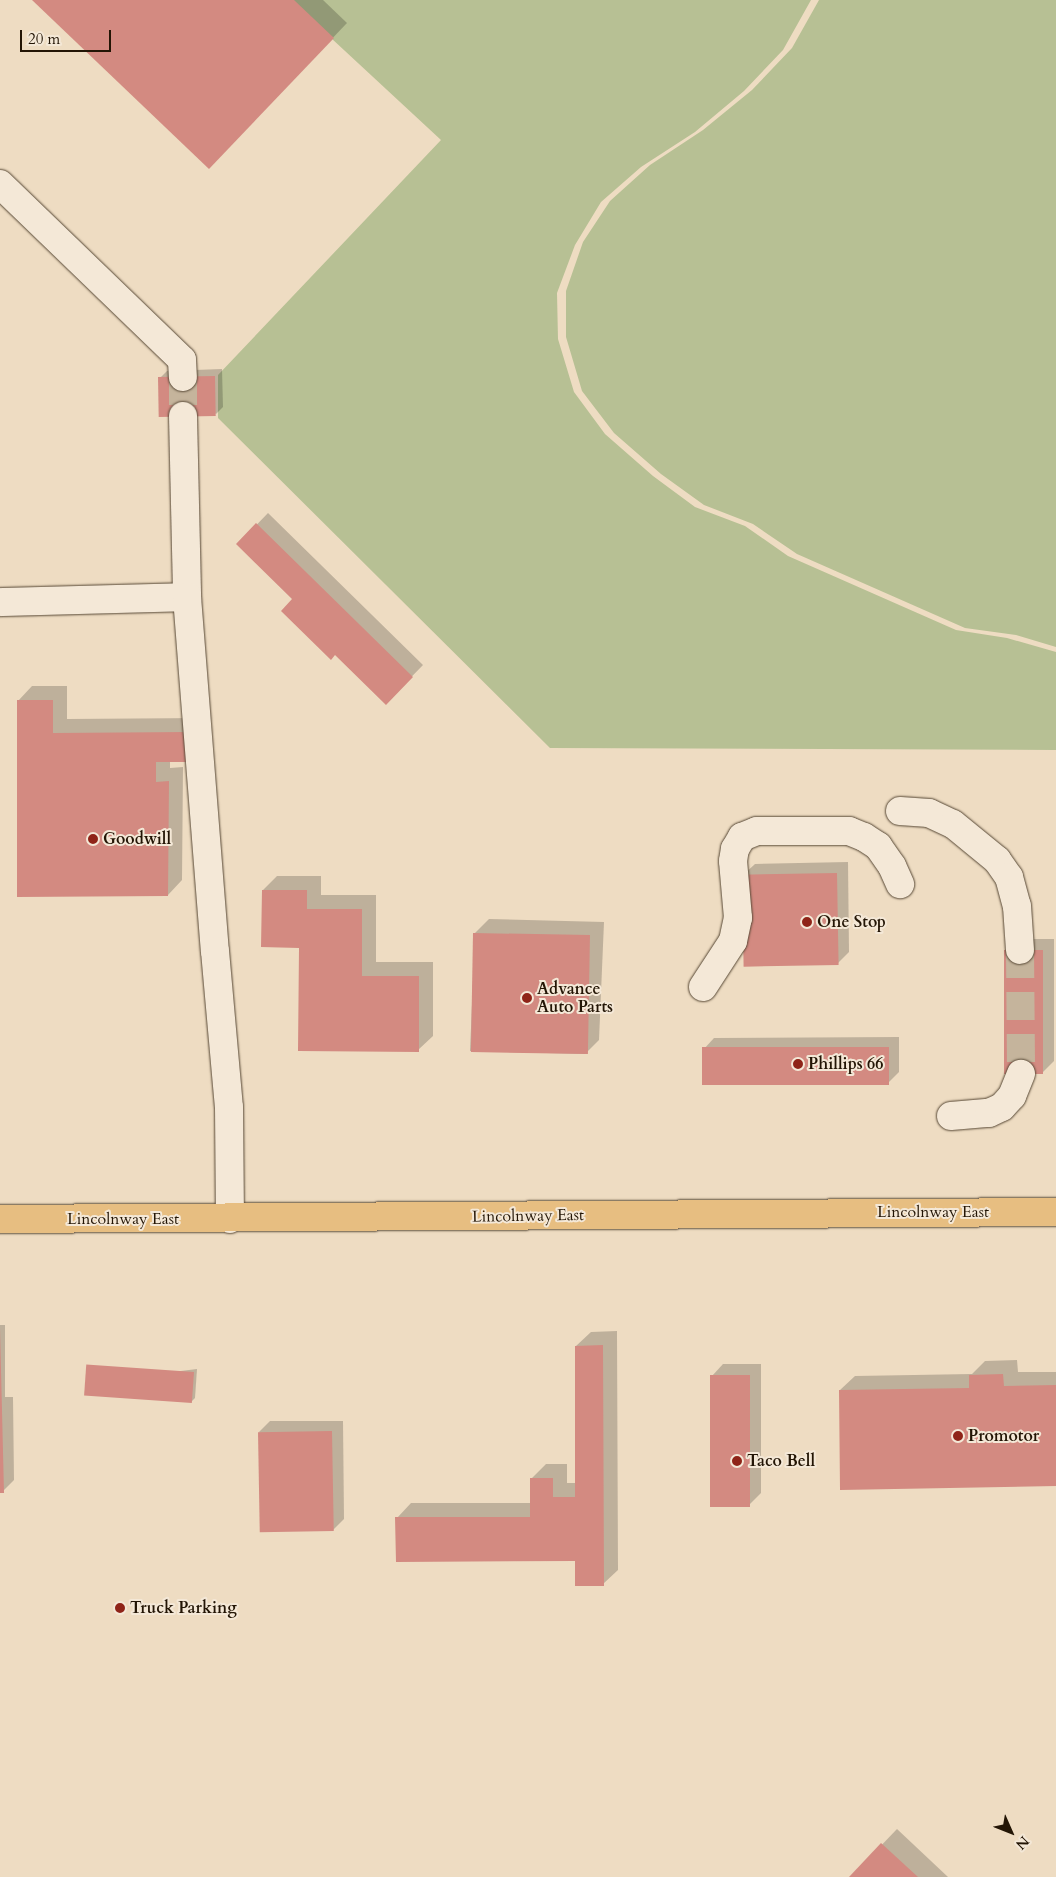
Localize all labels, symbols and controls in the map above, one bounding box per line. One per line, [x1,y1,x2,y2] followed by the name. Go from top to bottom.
[22,20,114,52] scale bar
[28,29,60,49] text: 20 m
[103,829,171,849] place label: Goodwill
[87,833,99,845] marker: Goodwill
[817,912,886,932] place label: One Stop
[801,916,813,928] marker: One Stop
[537,979,613,1017] place label: Advance Auto Parts
[521,992,533,1004] marker: Advance Auto Parts
[808,1054,883,1074] place label: Phillips 66
[792,1058,804,1070] marker: Phillips 66
[877,1202,989,1222] street label: Lincolnway East
[472,1205,584,1227] street label: Lincolnway East
[67,1209,179,1229] street label: Lincolnway East
[968,1426,1039,1446] place label: Promotor
[952,1430,964,1442] marker: Promotor
[747,1451,815,1471] place label: Taco Bell
[731,1455,743,1467] marker: Taco Bell
[130,1598,237,1618] place label: Truck Parking
[114,1602,126,1614] marker: Truck Parking
[986,1807,1036,1857] north arrow
[1011,1832,1033,1854] text: N

